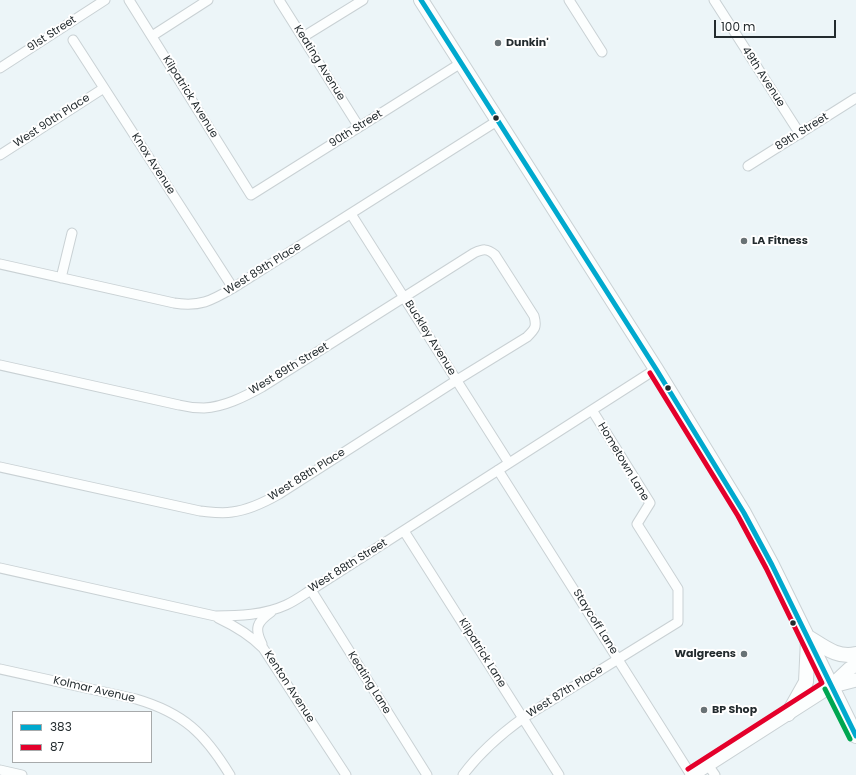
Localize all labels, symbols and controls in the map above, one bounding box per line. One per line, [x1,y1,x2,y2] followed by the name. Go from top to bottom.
[716,12,838,38] scale bar
[25,13,79,55] street label: 91st Street
[721,18,755,35] text: 100 m
[291,23,347,103] street label: Keating Avenue
[506,36,549,50] place label: Dunkin'
[493,38,503,48] marker: Dunkin'
[739,44,787,110] street label: 49th Avenue
[159,54,221,140] street label: Kilpatrick Avenue
[11,91,93,151] street label: West 90th Place
[327,107,385,151] street label: 90th Street
[773,110,831,154] street label: 89th Street
[491,113,501,123] unlabelled marker
[128,131,178,197] street label: Knox Avenue
[752,234,808,248] place label: LA Fitness
[739,236,749,246] marker: LA Fitness
[222,240,304,298] street label: West 89th Place
[402,298,458,378] street label: Buckley Avenue
[247,340,331,398] street label: West 89th Street
[663,383,673,393] unlabelled marker
[594,421,652,503] street label: Hometown Lane
[266,446,348,504] street label: West 88th Place
[306,536,390,596] street label: West 88th Street
[570,587,620,657] street label: Staycoff Lane
[455,616,509,690] street label: Kilpatrick Lane
[788,618,798,628] unlabelled marker
[674,647,736,661] place label: Walgreens
[261,649,317,725] street label: Kenton Avenue
[345,649,393,717] street label: Keating Lane
[739,649,749,659] marker: Walgreens
[525,663,605,721] street label: West 87th Place
[52,674,136,706] street label: Kolmar Avenue
[712,703,757,717] place label: BP Shop
[699,705,709,715] marker: BP Shop
[12,711,152,763] legend
[50,718,72,735] text: 383
[50,738,64,755] text: 87

